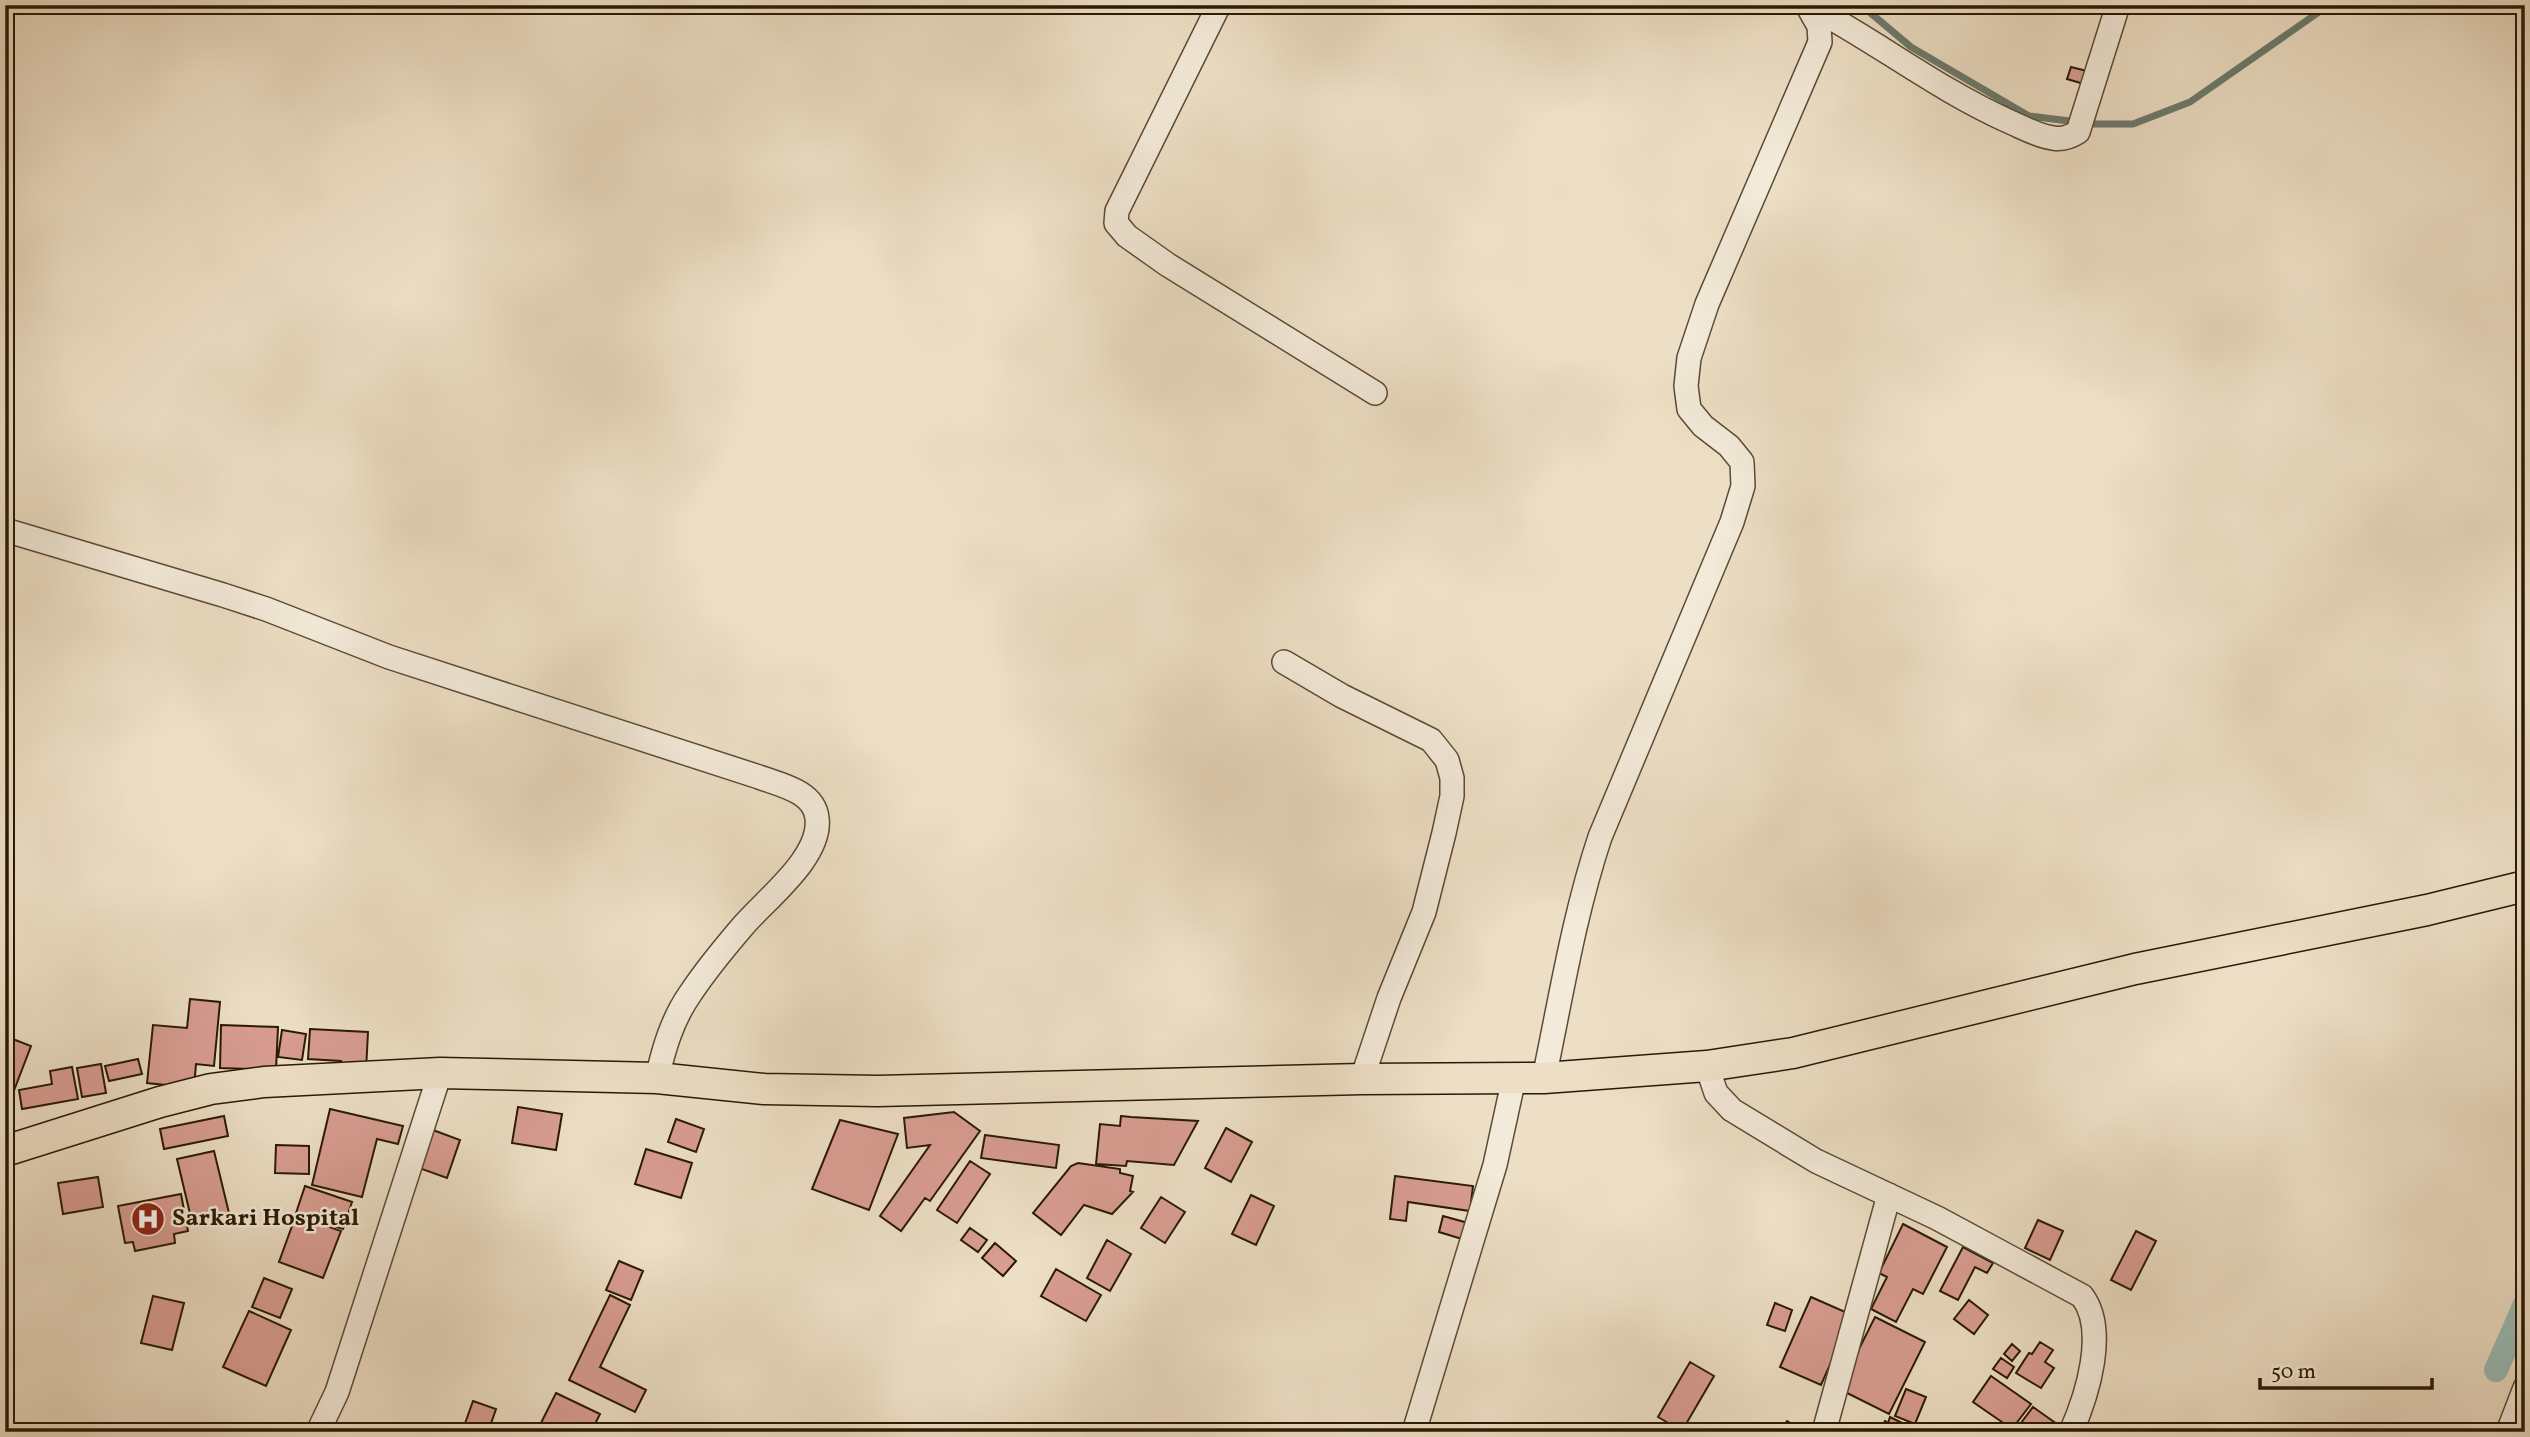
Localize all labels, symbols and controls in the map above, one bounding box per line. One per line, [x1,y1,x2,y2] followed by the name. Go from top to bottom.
[129,1200,167,1238] hospital icon: Sarkari Hospital
[172,1202,359,1236] place label: Sarkari Hospital
[2260,1346,2432,1390] scale bar
[2271,1358,2316,1387] text: 50 m

